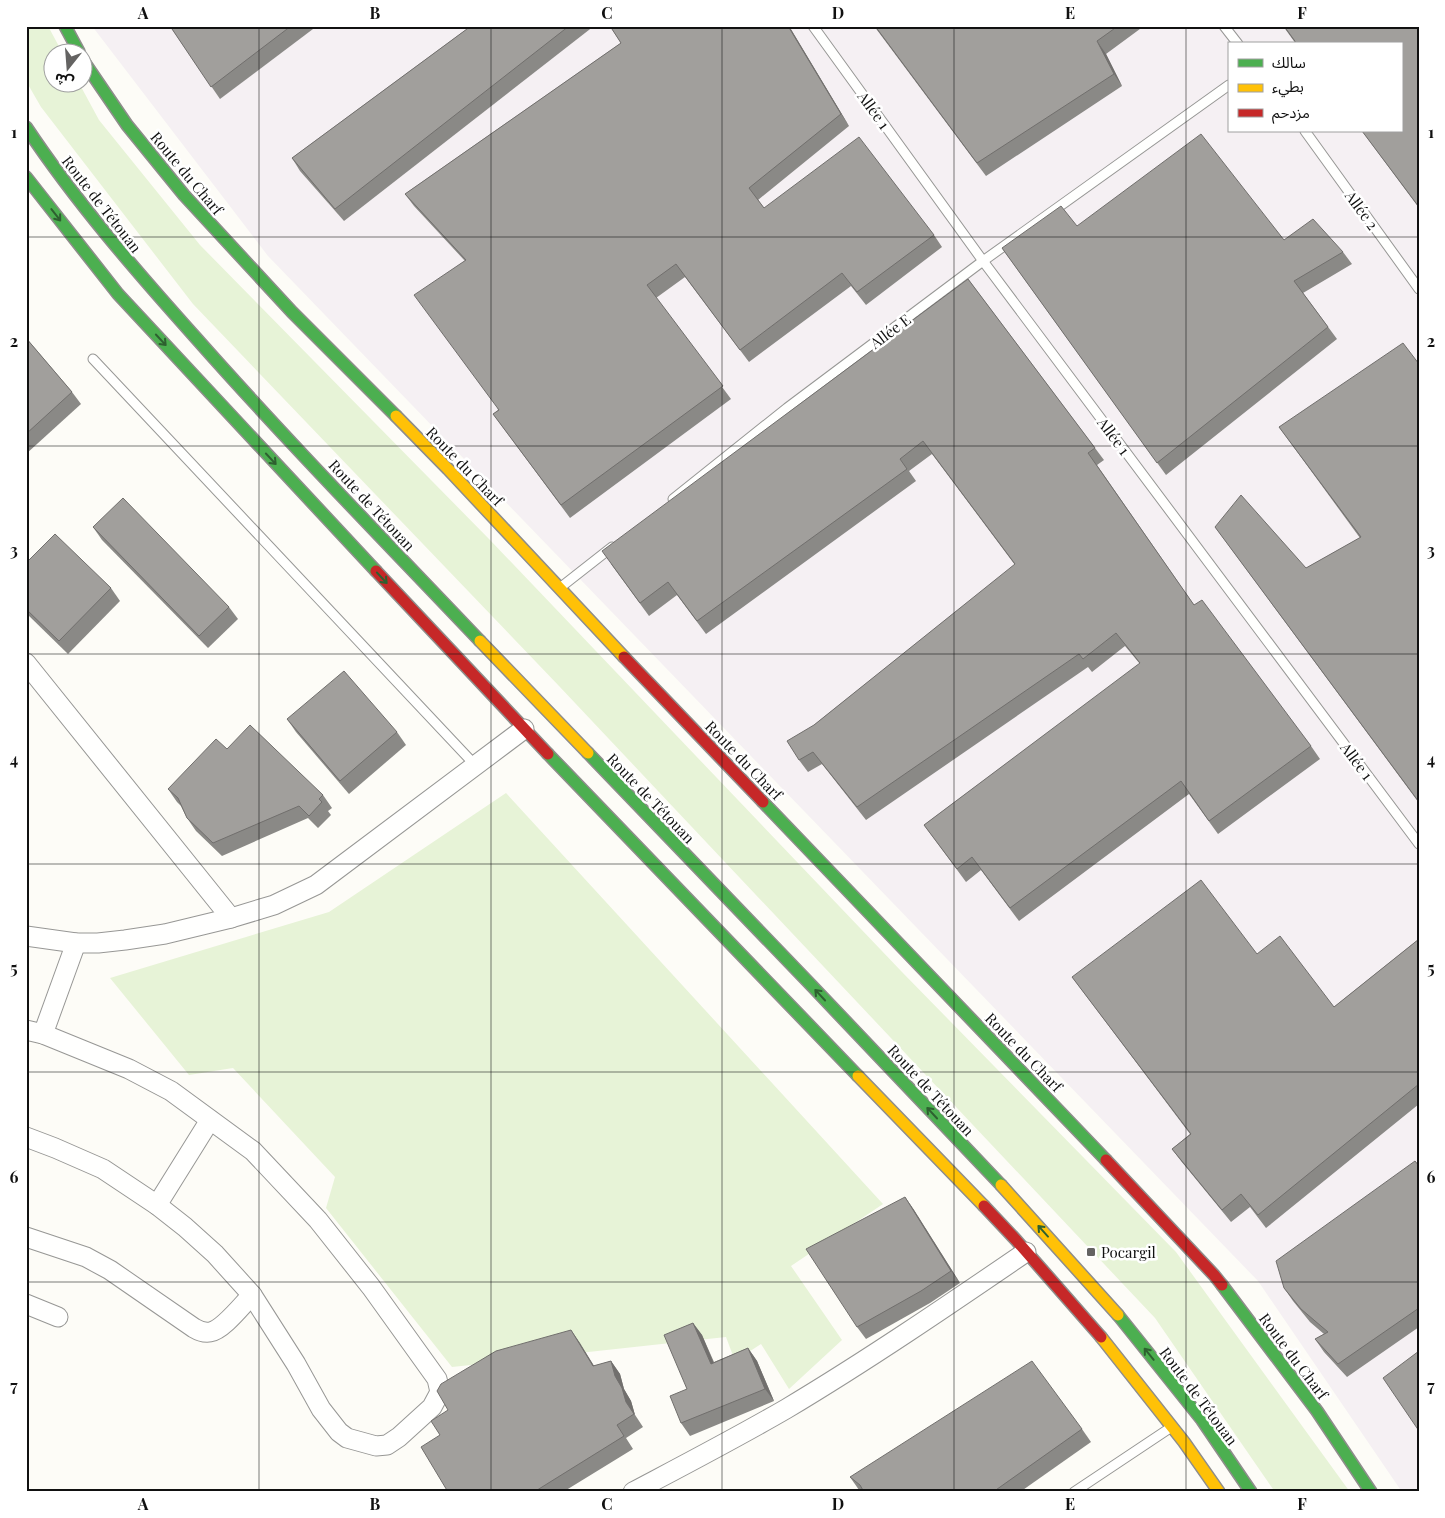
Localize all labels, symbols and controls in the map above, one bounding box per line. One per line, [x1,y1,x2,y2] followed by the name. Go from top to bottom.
[137,2,149,23] text: A
[370,2,381,23] text: B
[601,2,613,23] text: C
[832,2,844,23] text: D
[1065,2,1075,23] text: E
[1297,2,1307,23] text: F
[42,42,92,92] north arrow
[1228,42,1402,132] legend
[1272,52,1306,72] text: سالك
[52,69,76,93] text: ش
[1272,76,1304,98] text: بطيء
[853,86,895,133] street label: Allée 1
[1272,102,1310,124] text: مزدحم
[11,121,17,142] text: 1
[1428,121,1434,142] text: 1
[146,127,228,220] street label: Route du Charf
[58,151,146,257] street label: Route de Tétouan
[1340,186,1383,234] street label: Allée 2
[51,209,62,222] one-way arrow
[865,309,914,353] street label: Allée E
[10,330,18,351] text: 2
[1427,330,1435,351] text: 2
[155,333,166,346] one-way arrow
[1093,412,1135,459] street label: Allée 1
[422,422,509,511] street label: Route du Charf
[265,453,277,465] one-way arrow
[324,455,420,555] street label: Route de Tétouan
[10,539,18,560] text: 3
[1427,539,1435,560] text: 3
[376,571,388,584] one-way arrow
[701,716,788,805] street label: Route du Charf
[1336,737,1378,784] street label: Allée 1
[10,748,18,769] text: 4
[1427,748,1435,769] text: 4
[603,749,699,847] street label: Route de Tétouan
[10,957,18,978] text: 5
[1427,957,1435,978] text: 5
[814,989,826,1001] one-way arrow
[981,1008,1068,1097] street label: Route du Charf
[883,1040,979,1140] street label: Route de Tétouan
[926,1107,938,1119] one-way arrow
[10,1166,19,1187] text: 6
[1427,1166,1436,1187] text: 6
[1037,1225,1049,1238] one-way arrow
[1101,1242,1156,1262] place label: Pocargil
[1085,1246,1097,1258] marker: Pocargil
[1255,1309,1333,1404] street label: Route du Charf
[1156,1343,1242,1449] street label: Route de Tétouan
[1144,1348,1155,1361] one-way arrow
[10,1375,18,1396] text: 7
[1427,1375,1435,1396] text: 7
[137,1493,149,1514] text: A
[370,1493,381,1514] text: B
[601,1493,613,1514] text: C
[832,1493,844,1514] text: D
[1065,1493,1075,1514] text: E
[1297,1493,1307,1514] text: F

